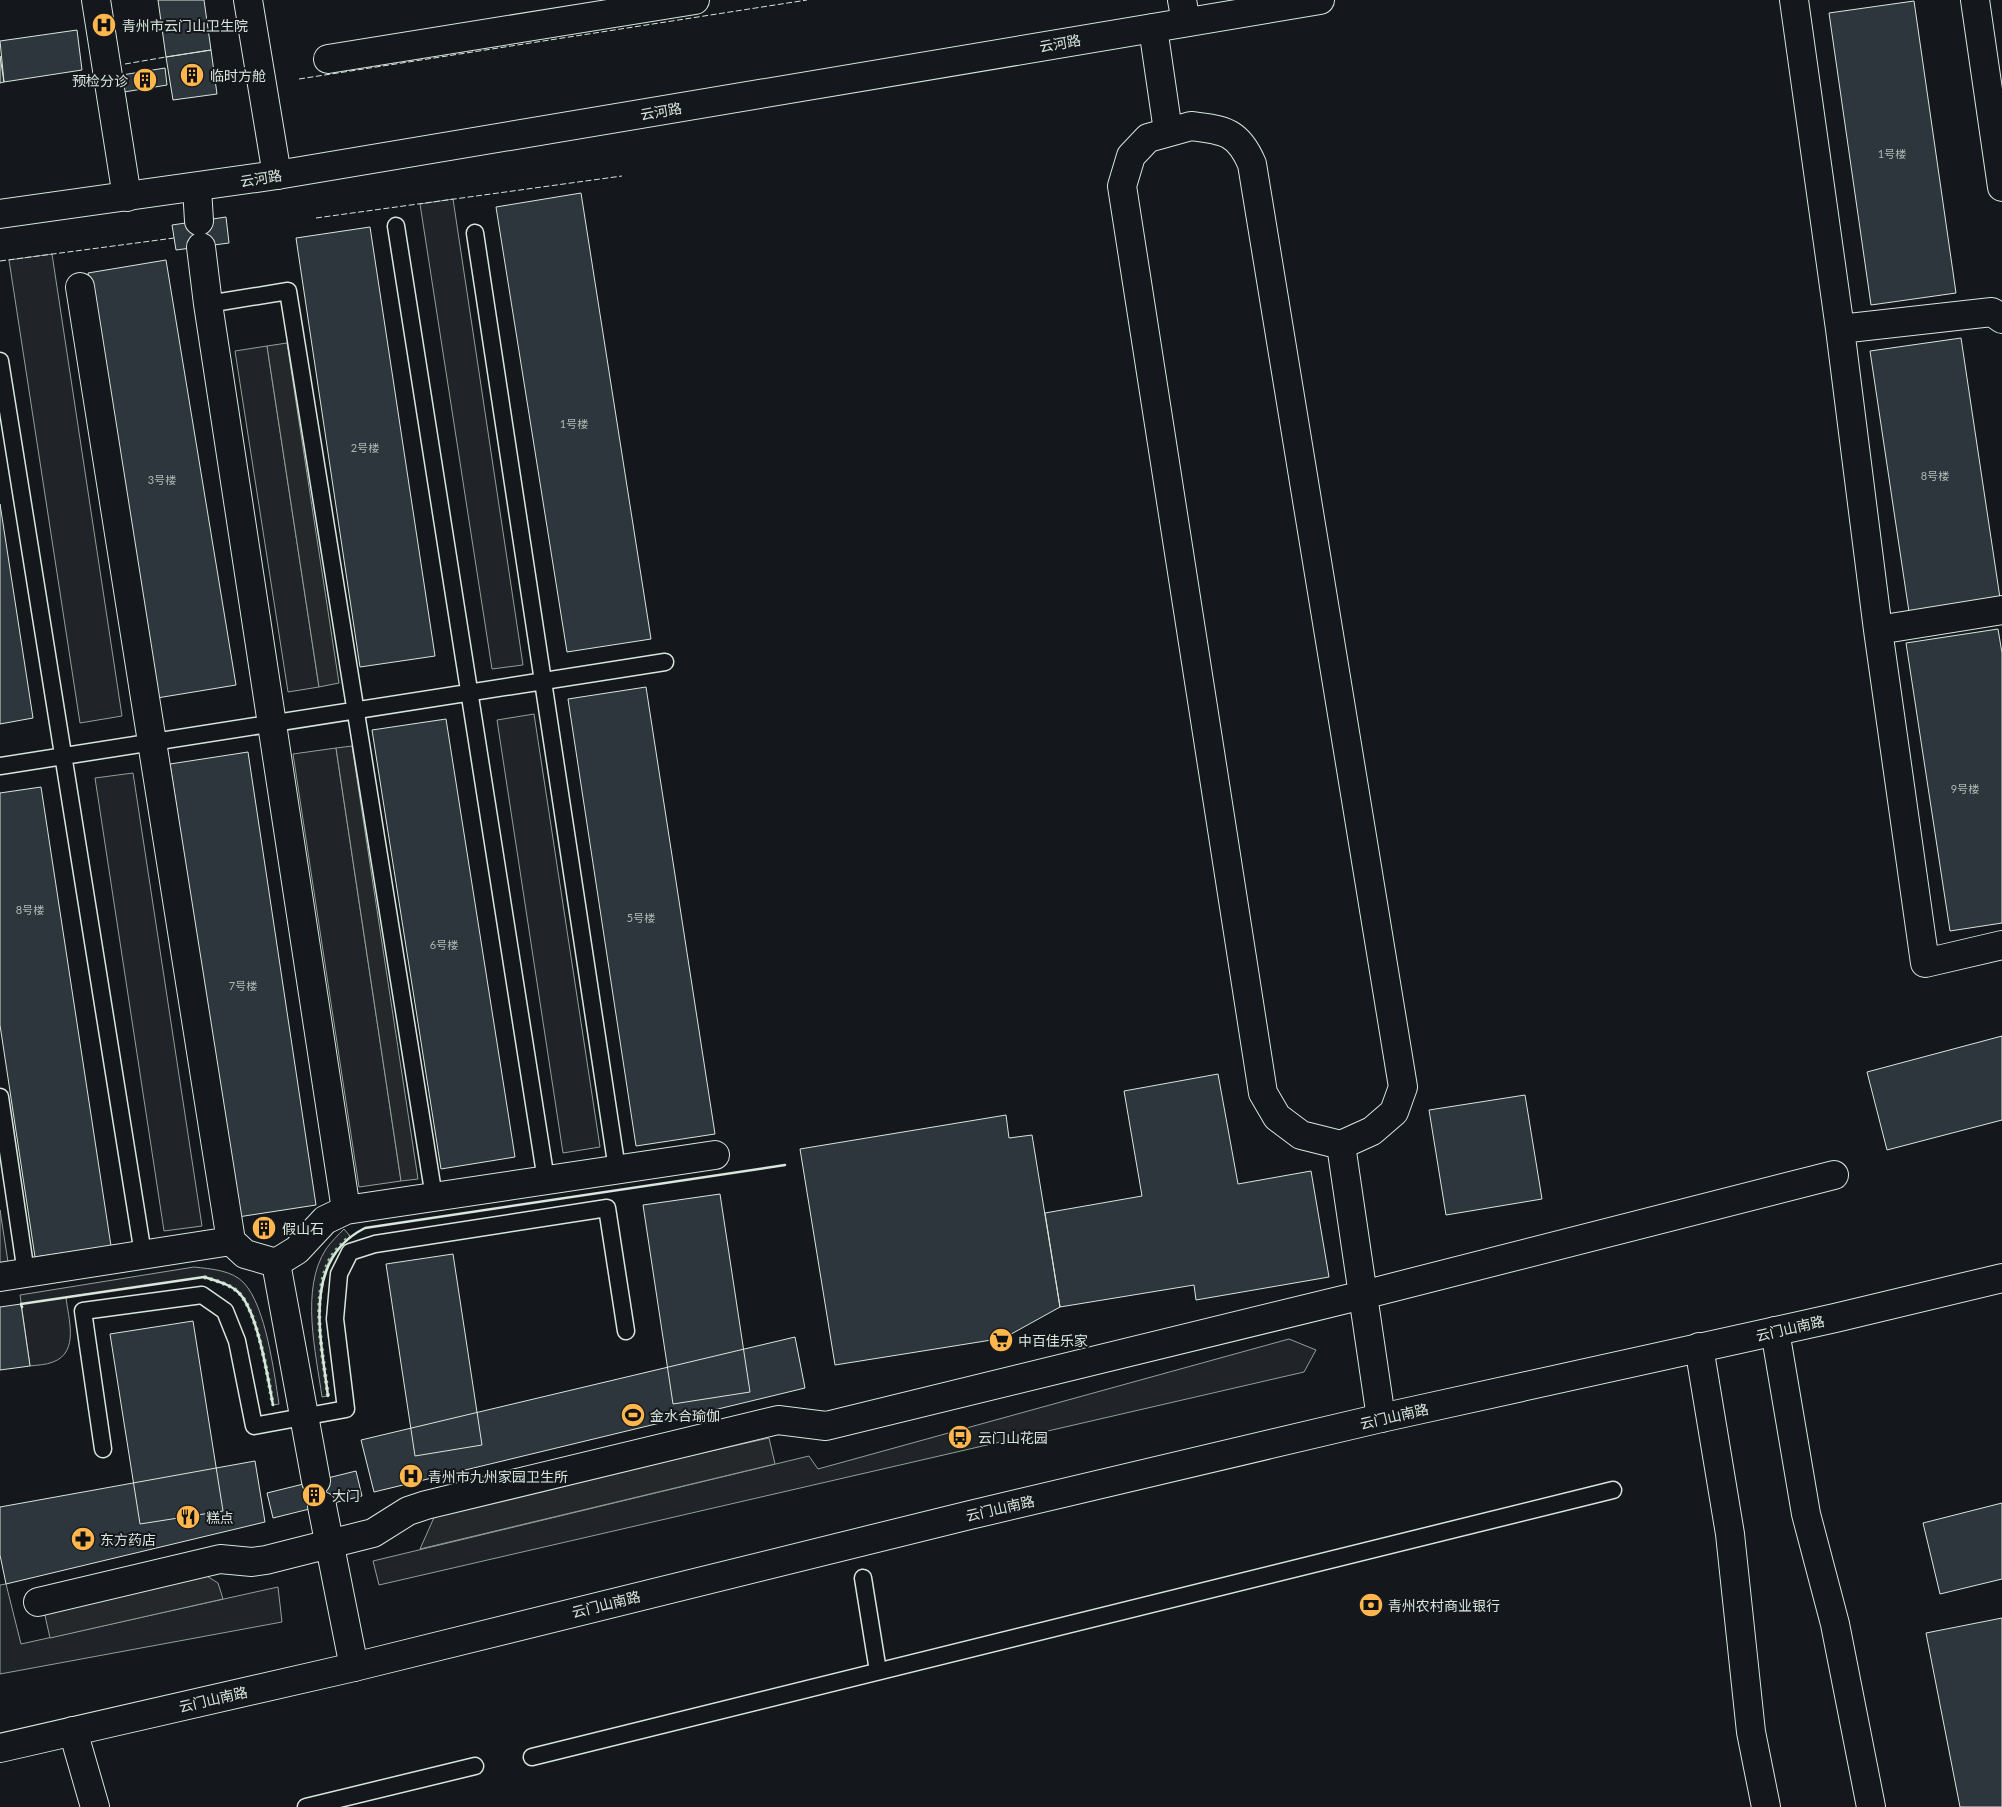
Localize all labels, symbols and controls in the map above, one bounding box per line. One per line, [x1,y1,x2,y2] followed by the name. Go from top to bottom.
[91,12,117,38] hospital icon: 青州市云门山卫生院
[122,17,248,34] place label: 青州市云门山卫生院
[1038,31,1082,55] street label: 云河路
[179,62,205,88] building icon: 临时方舱
[132,67,158,93] building icon: 预检分诊
[210,67,266,84] place label: 临时方舱
[72,72,128,89] place label: 预检分诊
[639,99,683,123] street label: 云河路
[1878,147,1906,160] house number: 1号楼
[239,166,283,190] street label: 云河路
[560,417,588,430] house number: 1号楼
[351,441,379,454] house number: 2号楼
[1921,469,1949,482] house number: 8号楼
[148,473,176,486] house number: 3号楼
[1951,782,1979,795] house number: 9号楼
[16,903,44,916] house number: 8号楼
[627,911,655,924] house number: 5号楼
[430,938,458,951] house number: 6号楼
[229,979,257,992] house number: 7号楼
[251,1215,277,1241] building icon: 假山石
[282,1220,324,1237] place label: 假山石
[1754,1312,1826,1344] street label: 云门山南路
[988,1327,1014,1353] supermarket icon: 中百佳乐家
[1018,1332,1088,1349] place label: 中百佳乐家
[1358,1400,1430,1432] street label: 云门山南路
[620,1402,646,1428] sports icon: 金水合瑜伽
[650,1407,720,1424] place label: 金水合瑜伽
[947,1424,973,1450] bus stop icon: 云门山花园
[978,1429,1048,1446] place label: 云门山花园
[398,1463,424,1489] hospital icon: 青州市九州家园卫生所
[428,1468,568,1485] place label: 青州市九州家园卫生所
[301,1482,327,1508] building icon: 大门
[332,1487,360,1504] place label: 大门
[964,1492,1036,1524] street label: 云门山南路
[175,1504,201,1530] restaurant icon: 糕点
[206,1509,234,1526] place label: 糕点
[70,1526,96,1552] pharmacy icon: 东方药店
[100,1531,156,1548] place label: 东方药店
[570,1587,642,1621] street label: 云门山南路
[1358,1592,1384,1618] bank icon: 青州农村商业银行
[1388,1597,1500,1614] place label: 青州农村商业银行
[177,1683,249,1715] street label: 云门山南路

